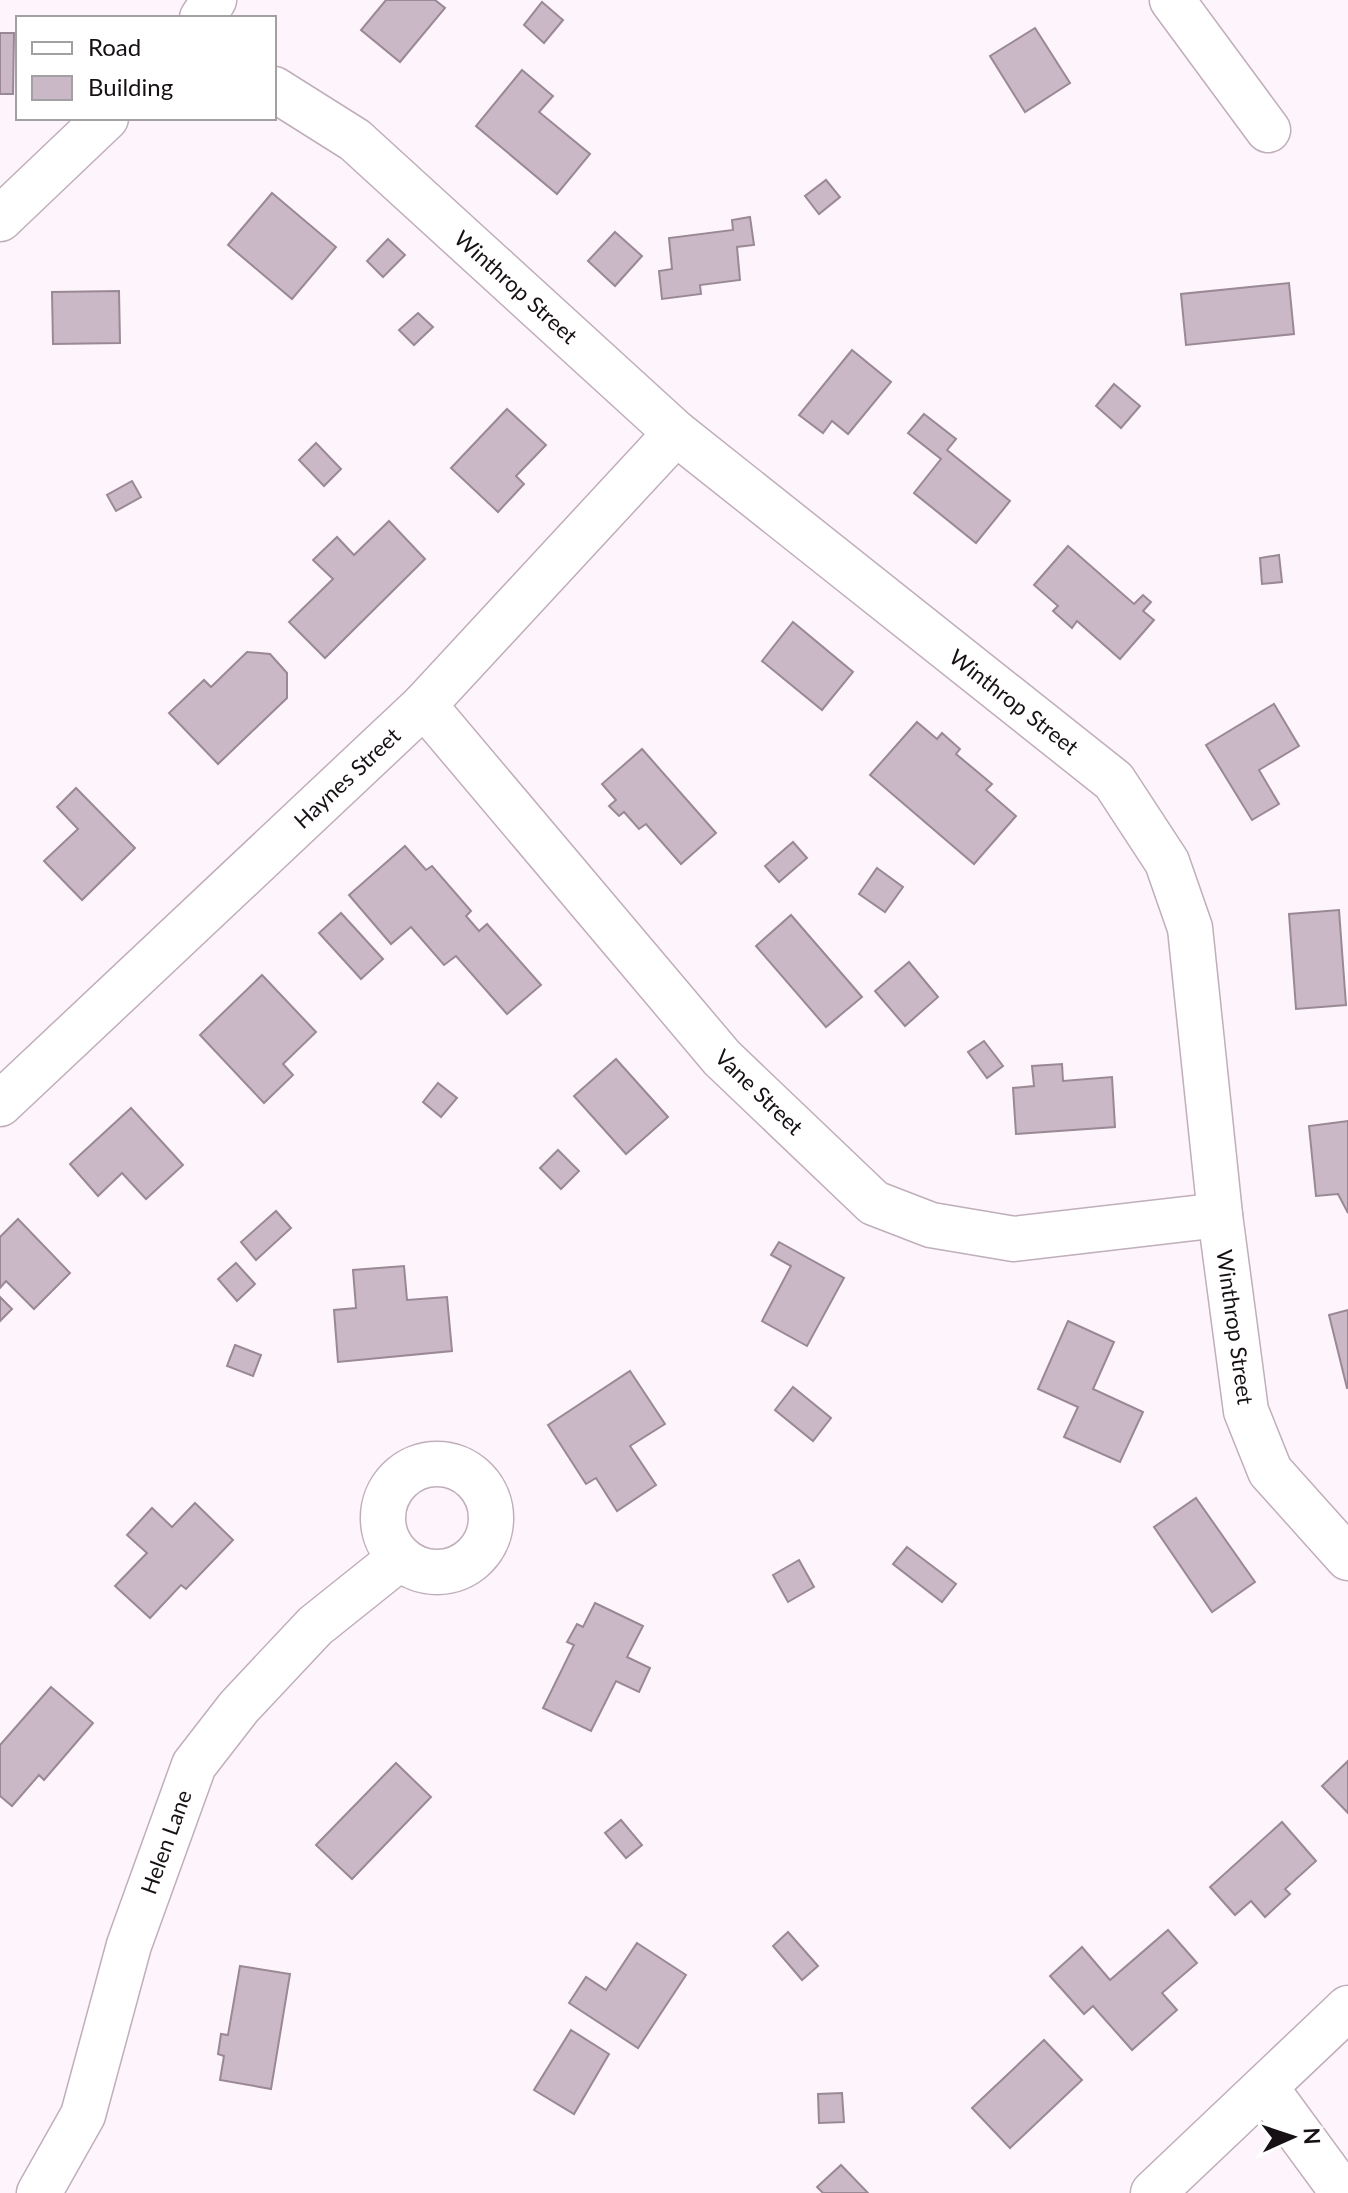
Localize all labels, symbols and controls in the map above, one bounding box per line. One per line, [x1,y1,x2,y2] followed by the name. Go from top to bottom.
[16,16,276,120] legend
[88,32,141,61] text: Road
[88,72,173,101] text: Building
[449,224,583,349] street label: Winthrop Street
[944,643,1084,760] street label: Winthrop Street
[288,721,405,834] street label: Haynes Street
[710,1043,809,1140] street label: Vane Street
[1211,1248,1260,1406] street label: Winthrop Street
[134,1786,197,1898] street label: Helen Lane
[1252,2097,1332,2177] north arrow
[1299,2127,1326,2145] text: N

